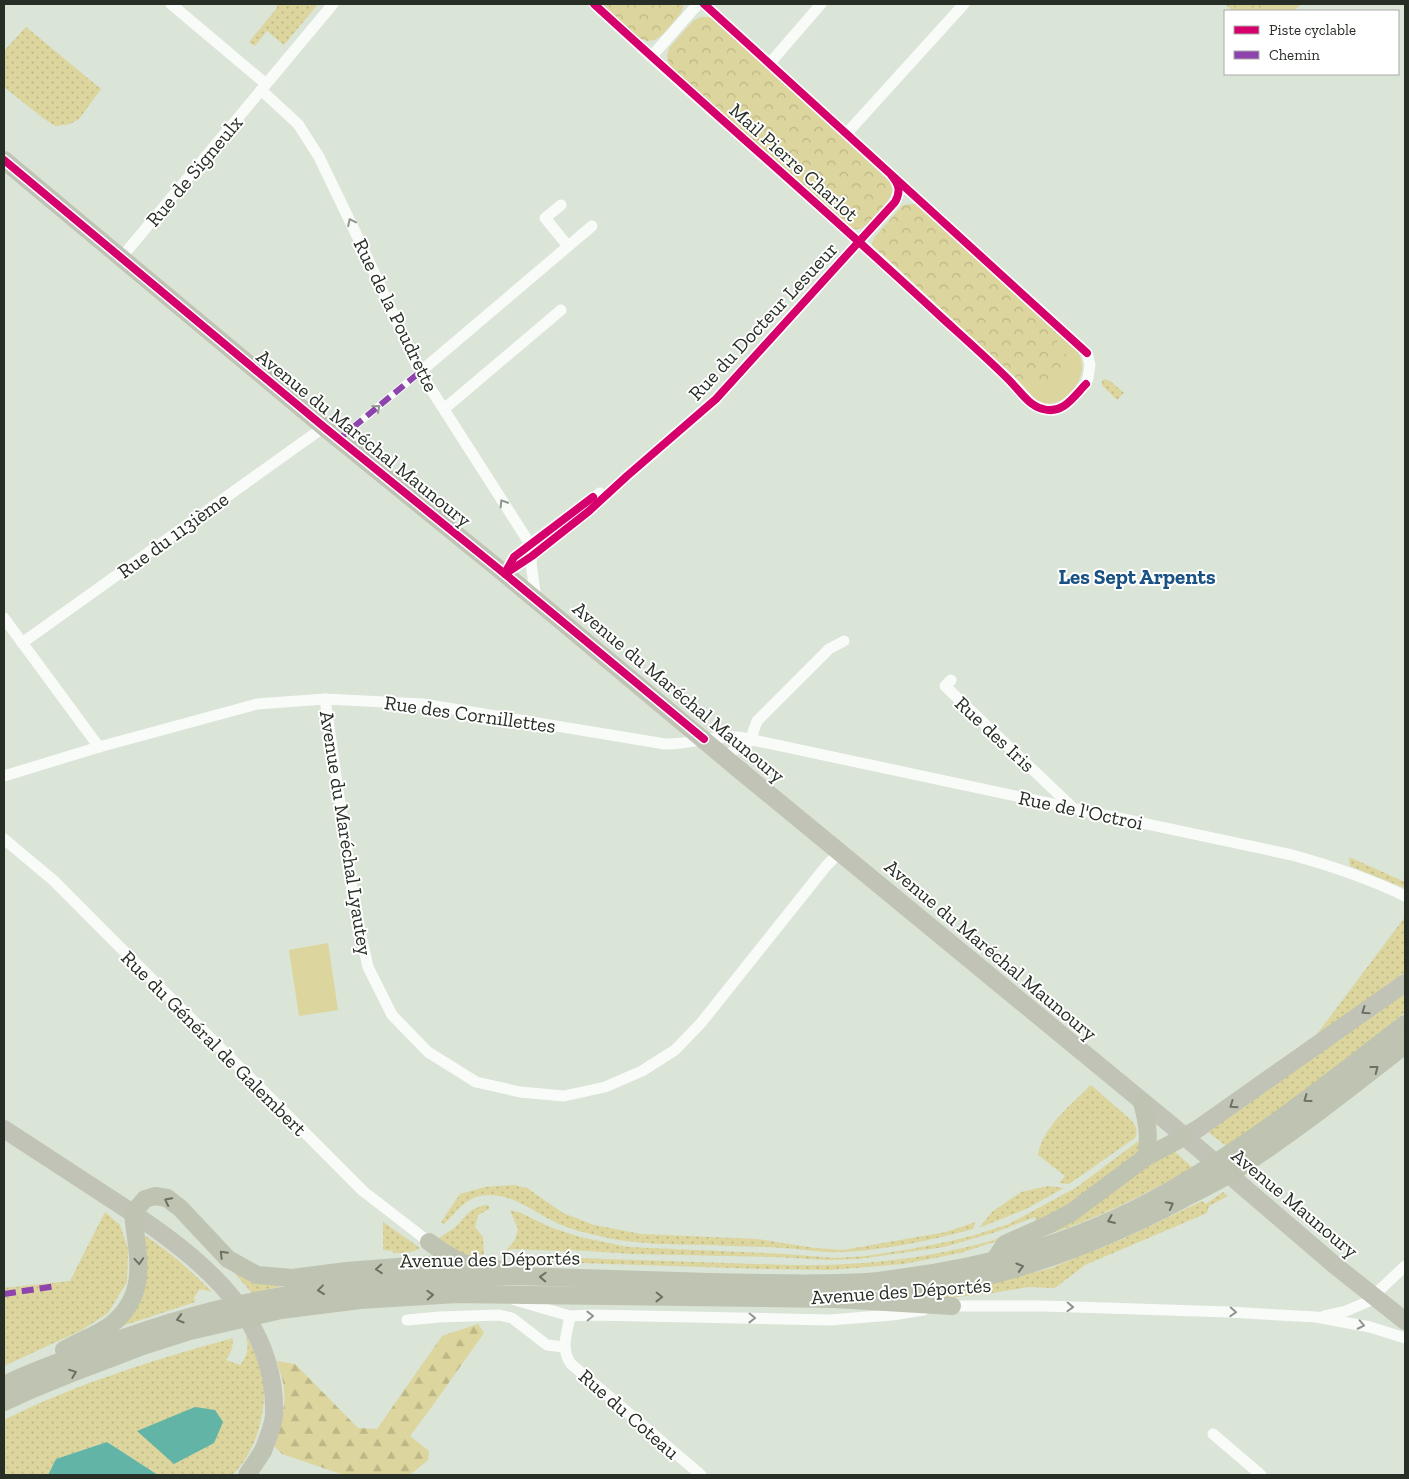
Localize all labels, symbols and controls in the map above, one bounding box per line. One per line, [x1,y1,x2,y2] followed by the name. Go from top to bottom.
[1224,10,1399,75] legend
[1269,21,1356,39] text: Piste cyclable
[1269,46,1320,64] text: Chemin
[725,98,864,226] street label: Mail Pierre Charlot
[141,111,247,231] street label: Rue de Signeulx
[347,218,357,227] one-way arrow
[349,234,443,396] street label: Rue de la Poudrette
[683,237,843,405] street label: Rue du Docteur Lesueur
[252,344,477,533] street label: Avenue du Maréchal Maunoury
[371,405,380,414] one-way arrow
[113,487,233,583] street label: Rue du 113ième
[500,499,509,509] one-way arrow
[1058,564,1216,589] district label: Les Sept Arpents
[568,596,790,788] street label: Avenue du Maréchal Maunoury
[383,690,557,738] street label: Rue des Cornillettes
[950,691,1040,777] street label: Rue des Iris
[315,709,377,958] street label: Avenue du Maréchal Lyautey
[1016,785,1146,835] street label: Rue de l'Octroi
[880,854,1102,1046] street label: Avenue du Maréchal Maunoury
[116,945,312,1141] street label: Rue du Général de Galembert
[1362,1005,1371,1014] one-way arrow
[1369,1065,1378,1074] one-way arrow
[1304,1093,1313,1101] one-way arrow
[1229,1099,1238,1108] one-way arrow
[1227,1143,1364,1263] street label: Avenue Maunoury
[165,1197,174,1207] one-way arrow
[1165,1202,1174,1212] one-way arrow
[1108,1214,1116,1224] one-way arrow
[400,1245,580,1273] street label: Avenue des Déportés
[220,1251,229,1260] one-way arrow
[133,1258,144,1266] one-way arrow
[1016,1262,1024,1272] one-way arrow
[374,1263,382,1274] one-way arrow
[539,1272,547,1282] one-way arrow
[810,1273,992,1309] street label: Avenue des Déportés
[317,1284,325,1295] one-way arrow
[426,1290,434,1300] one-way arrow
[655,1292,663,1302] one-way arrow
[1067,1302,1075,1312] one-way arrow
[1229,1307,1237,1318] one-way arrow
[586,1310,594,1321] one-way arrow
[748,1313,756,1323] one-way arrow
[177,1314,185,1324] one-way arrow
[1357,1320,1365,1330] one-way arrow
[574,1364,684,1464] street label: Rue du Coteau
[68,1369,77,1379] one-way arrow

